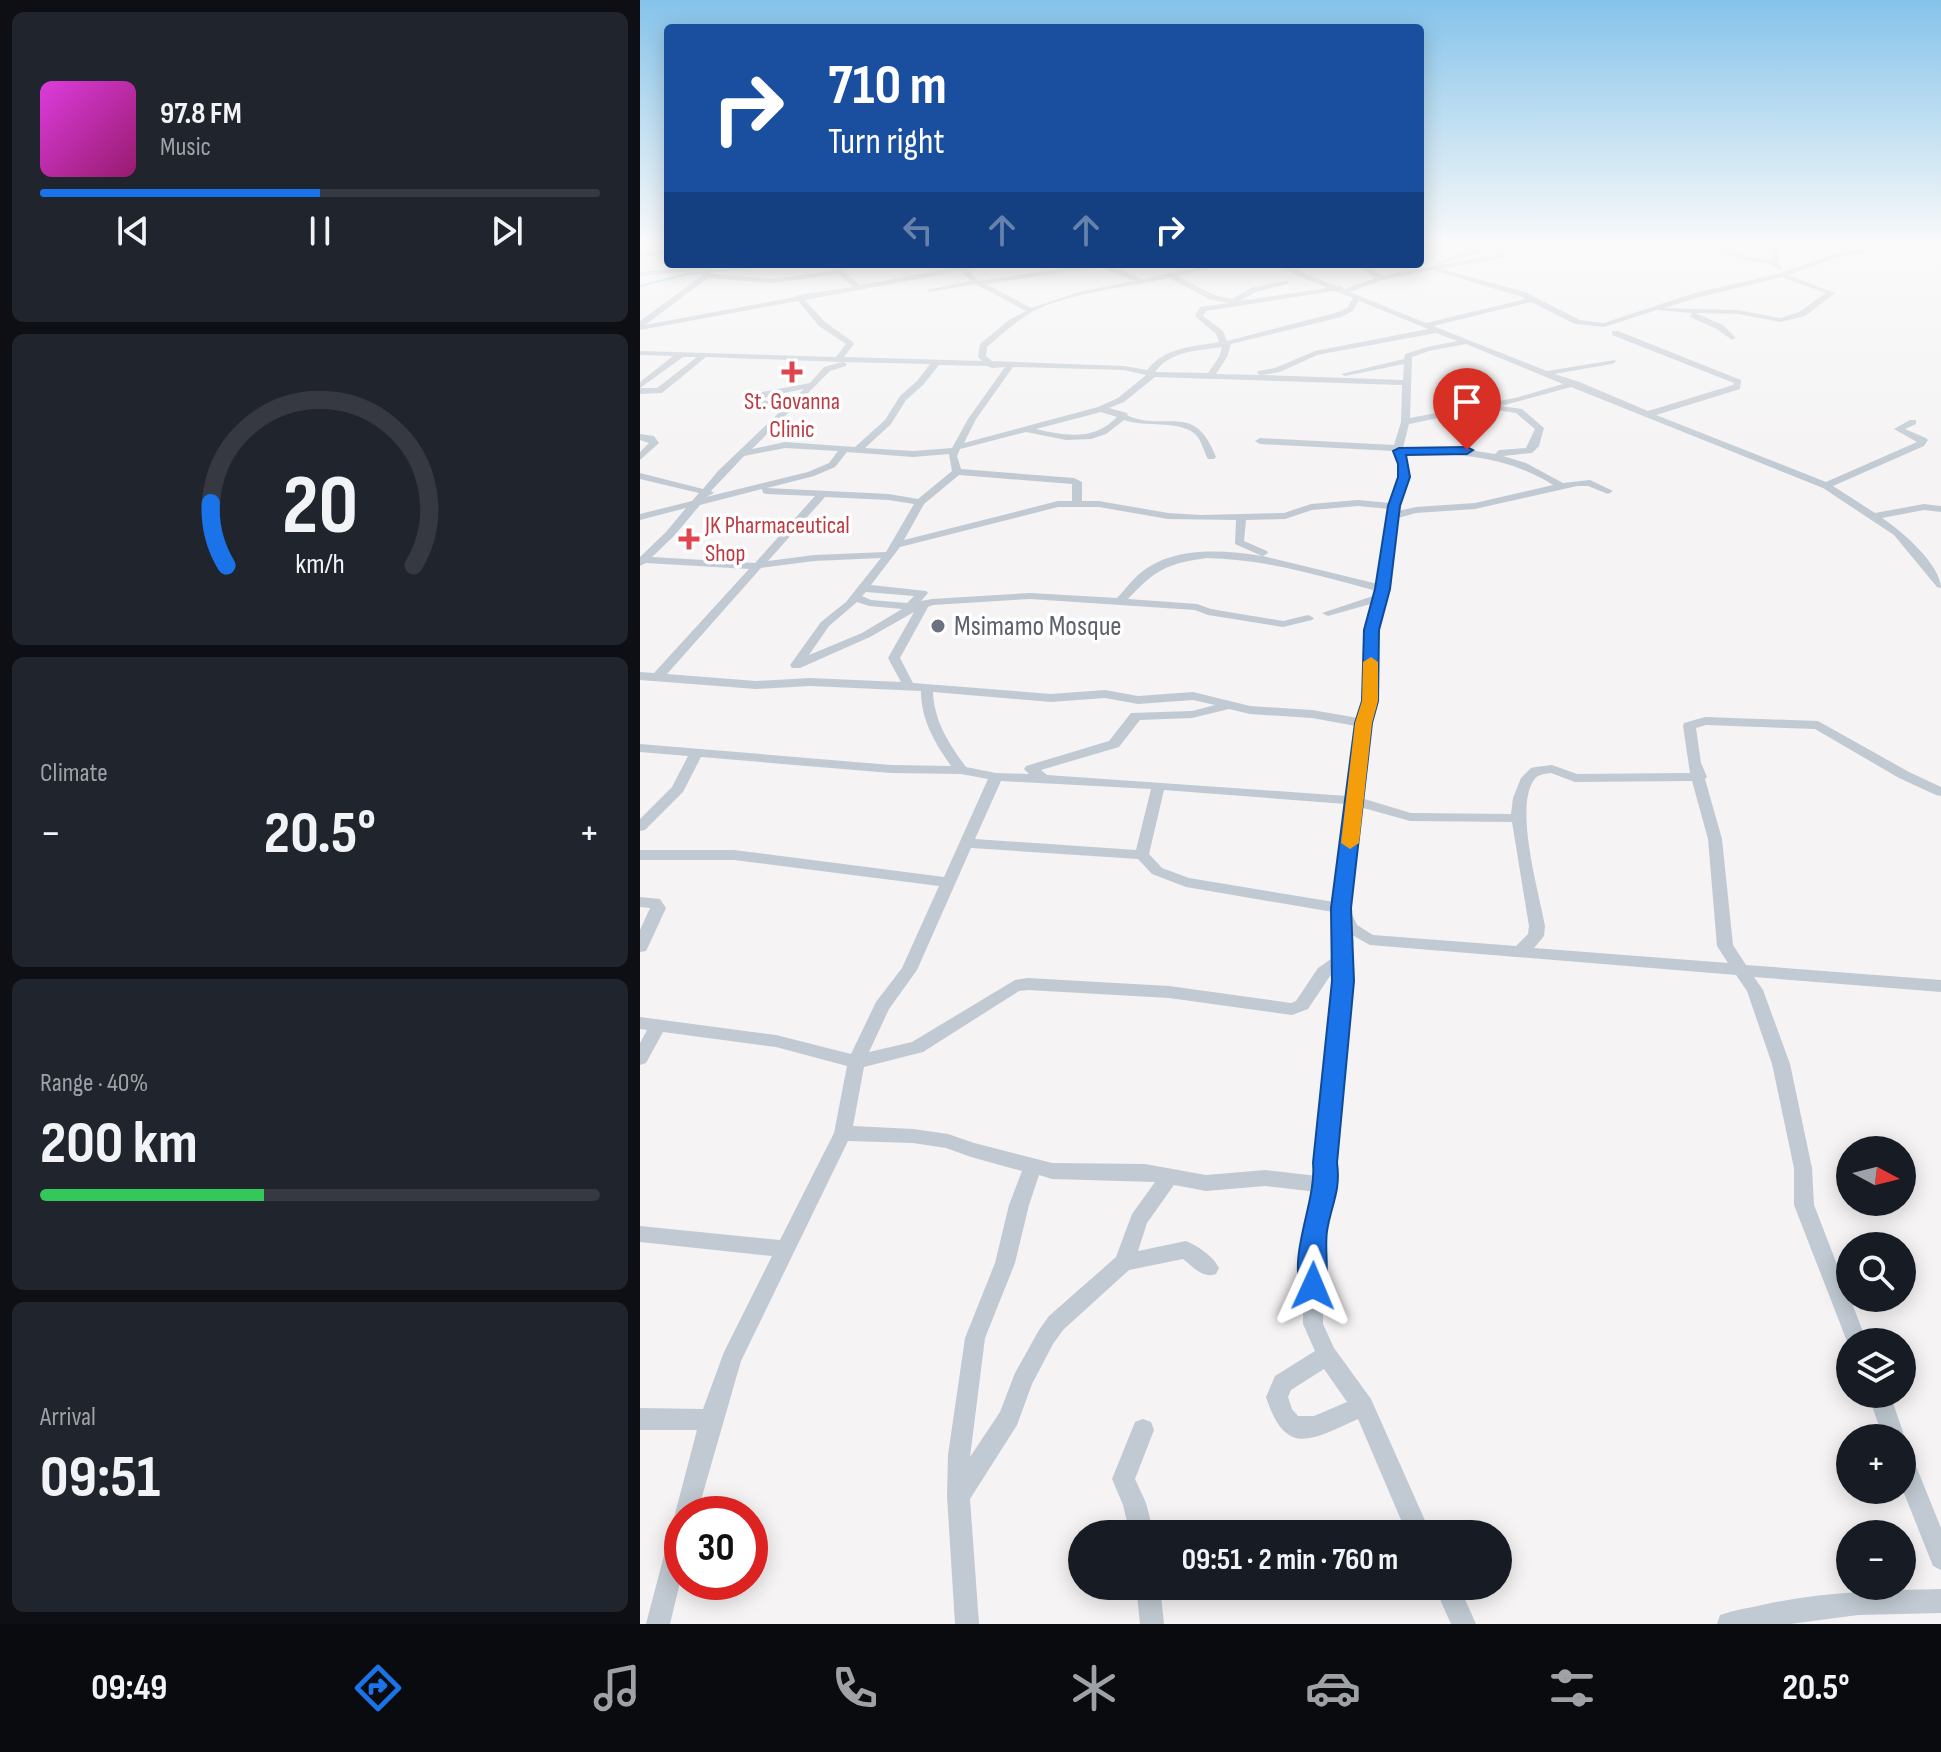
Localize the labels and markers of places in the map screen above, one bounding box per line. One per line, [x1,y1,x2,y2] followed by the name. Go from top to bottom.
[781,361,803,383] marker: St. Govanna Clinic
[1433,368,1501,450] pin
[744,387,840,444] place label: St. Govanna Clinic
[704,511,850,568] place label: JK Pharmaceutical Shop
[680,530,698,548] marker: JK Pharmaceutical Shop
[954,610,1122,643] place label: Msimamo Mosque
[929,617,947,635] marker: Msimamo Mosque

